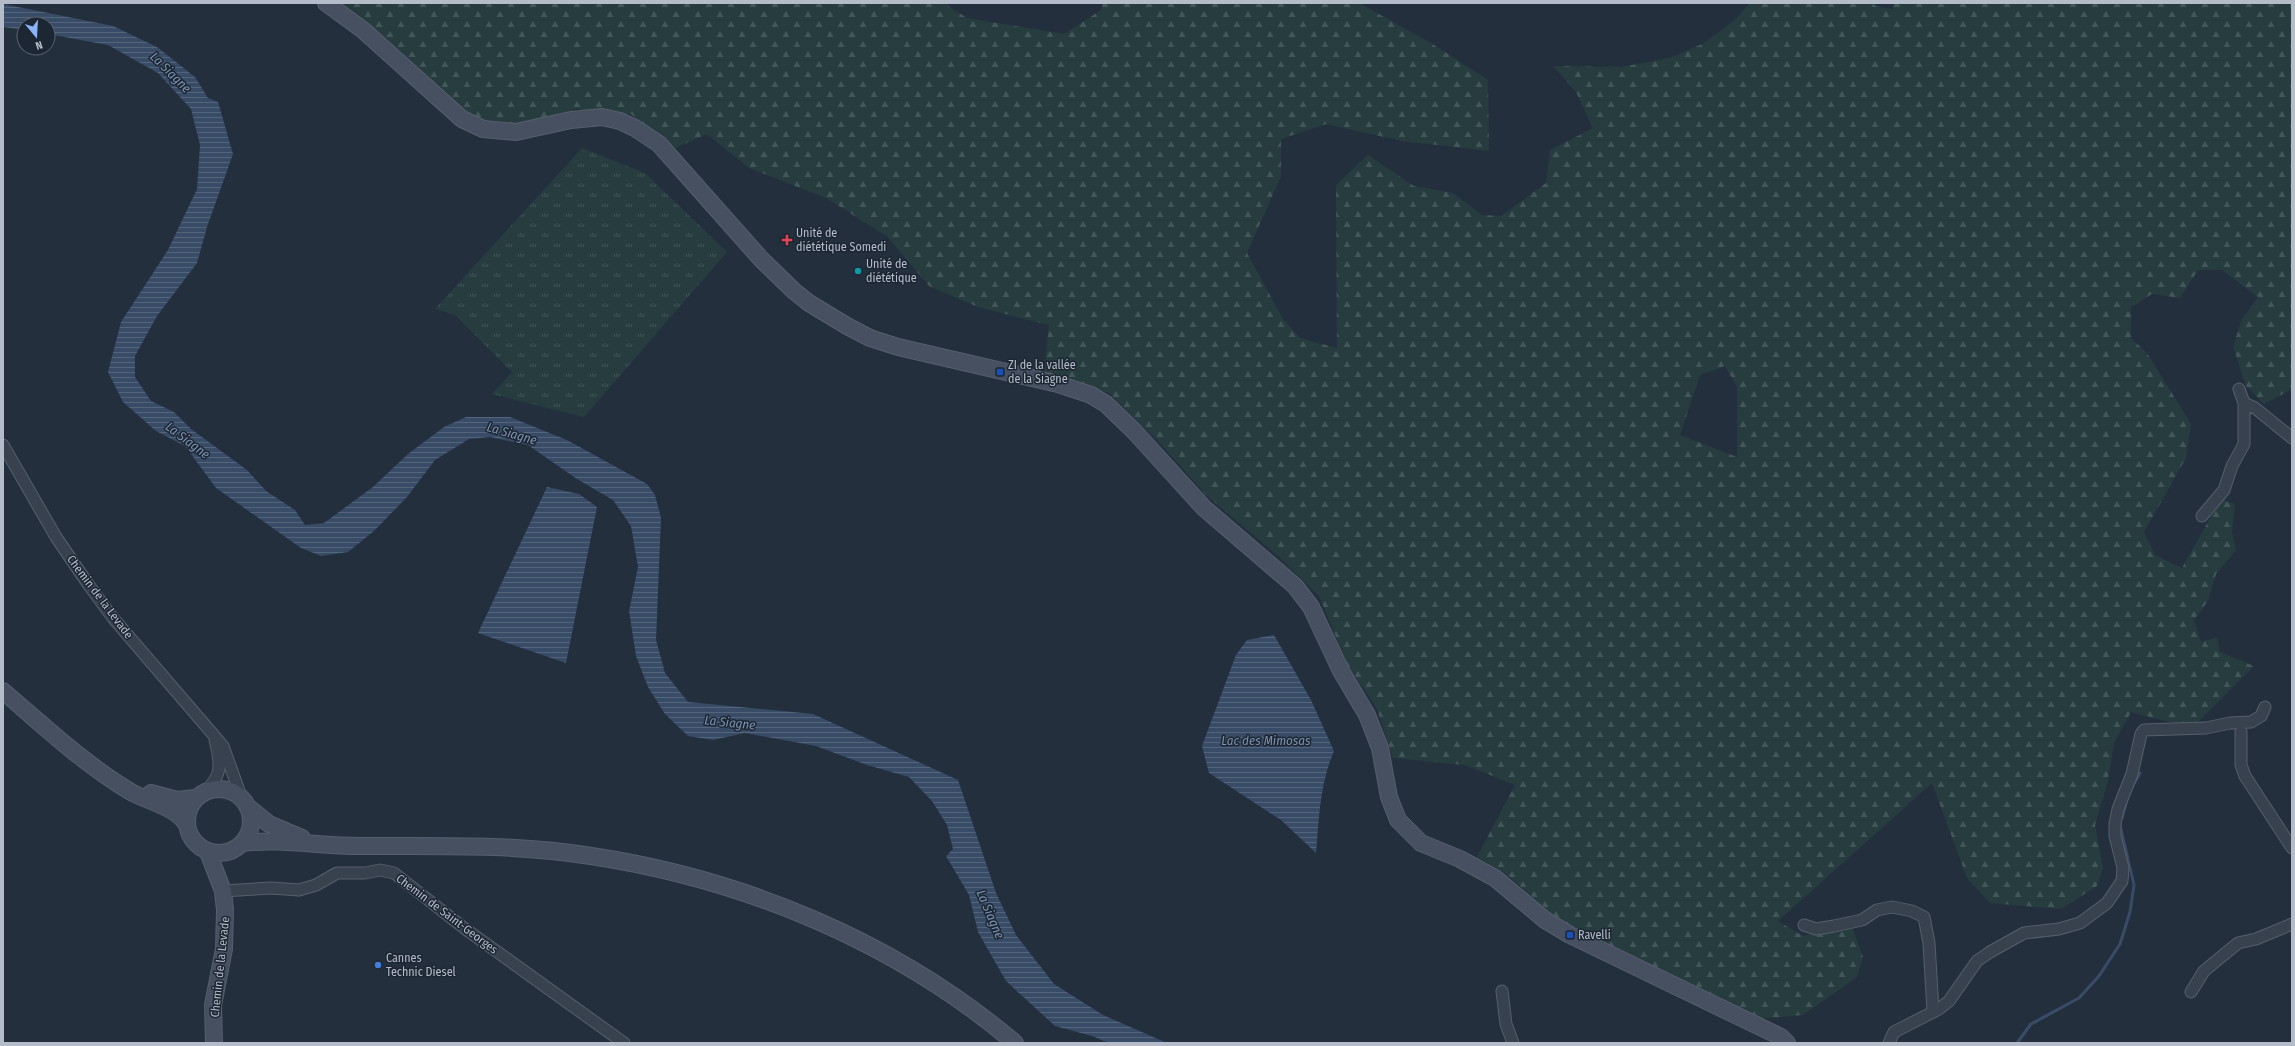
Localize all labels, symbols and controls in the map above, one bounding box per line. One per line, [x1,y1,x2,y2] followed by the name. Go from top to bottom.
[16,16,56,56] north arrow
[34,38,44,52] text: N
[147,49,194,96] water label: La Siagne
[796,226,886,254] place label: Unité de diététique Somedi
[781,234,793,246] marker: Unité de diététique Somedi
[866,257,917,285] place label: Unité de diététique
[853,266,863,276] marker: Unité de diététique
[1008,358,1076,386] place label: ZI de la vallée de la Siagne
[995,367,1005,377] marker: ZI de la vallée de la Siagne
[163,419,213,462] water label: La Siagne
[485,419,539,448] water label: La Siagne
[64,552,136,642] street label: Chemin de la Levade
[704,712,756,733] water label: La Siagne
[1221,733,1311,748] water label: Lac des Mimosas
[393,871,501,957] street label: Chemin de Saint-Georges
[974,888,1007,941] water label: La Siagne
[208,916,232,1018] street label: Chemin de la Levade
[1578,928,1611,942] place label: Ravelli
[1565,930,1575,940] marker: Ravelli
[386,951,456,979] place label: Cannes Technic Diesel
[373,960,383,970] marker: Cannes Technic Diesel

